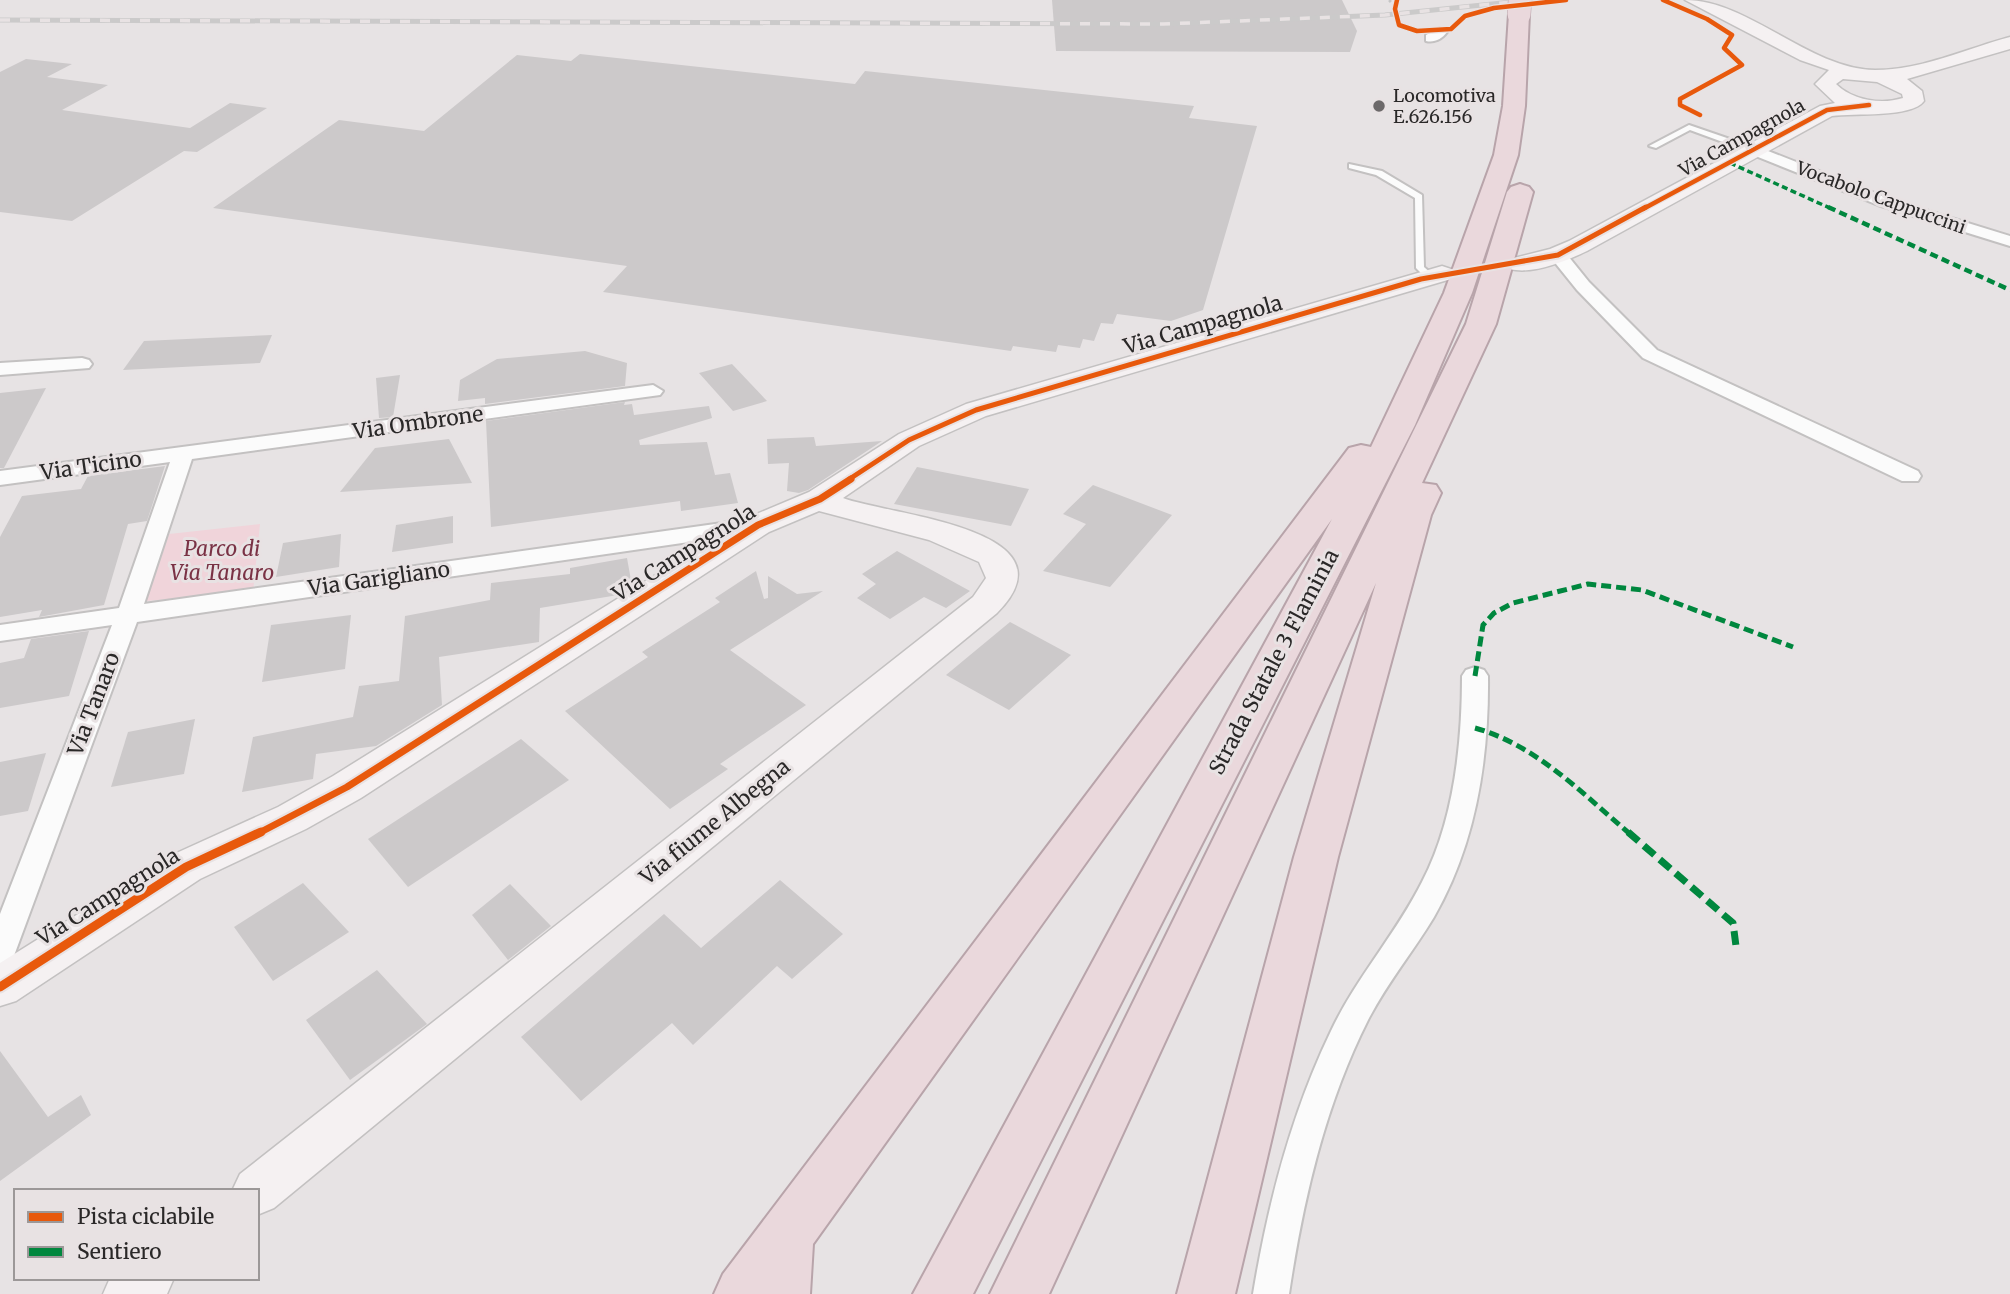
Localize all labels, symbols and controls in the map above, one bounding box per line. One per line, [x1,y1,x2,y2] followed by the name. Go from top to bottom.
[1393,84,1496,128] place label: Locomotiva E.626.156
[1674,93,1809,182] street label: Via Campagnola
[1371,98,1387,114] marker: Locomotiva E.626.156
[1792,156,1969,239] street label: Vocabolo Cappuccini
[1120,289,1285,360] street label: Via Campagnola
[350,400,485,445] street label: Via Ombrone
[38,445,143,486] street label: Via Ticino
[606,498,760,608] street label: Via Campagnola
[170,535,274,586] park label: Parco di Via Tanaro
[1203,544,1344,779] street label: Strada Statale 3 Flaminia
[305,555,451,602] street label: Via Garigliano
[61,648,126,760] street label: Via Tanaro
[633,753,795,891] street label: Via fiume Albegna
[30,842,184,952] street label: Via Campagnola
[14,1189,259,1280] legend
[77,1203,214,1230] text: Pista ciclabile
[77,1238,161,1265] text: Sentiero

